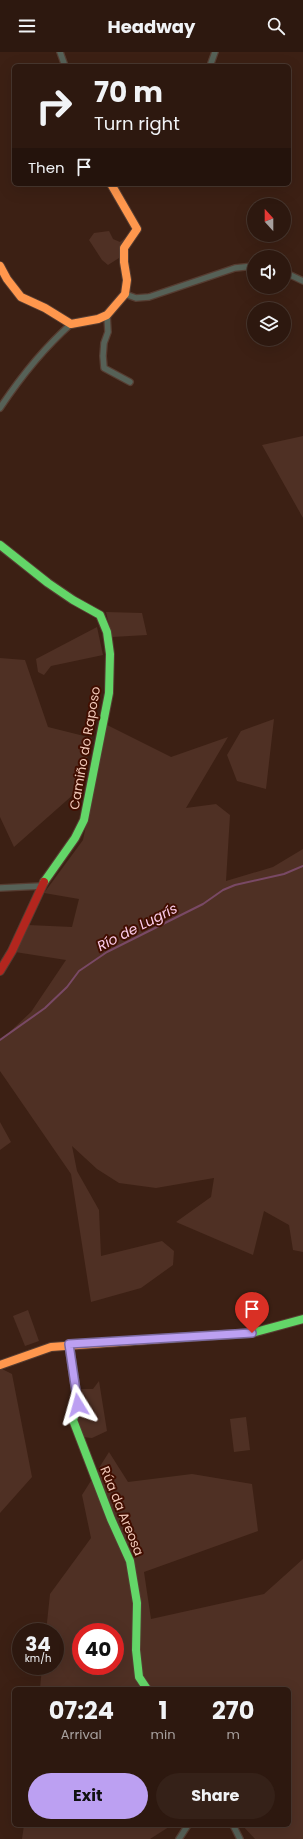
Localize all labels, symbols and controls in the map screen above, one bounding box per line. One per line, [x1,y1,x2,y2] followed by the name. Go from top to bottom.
[108,14,195,39] text: Headway
[16,15,38,37] icon: menu
[265,15,287,37] icon: search
[94,73,163,112] text: 70 m
[28,80,80,132] icon: right
[94,111,180,136] text: Turn right
[73,156,95,178] icon: arrive
[28,157,65,178] text: Then
[247,198,291,242] north arrow
[247,198,291,346] map controls
[247,250,291,294] button: sound
[247,302,291,346] button: layers
[65,685,105,811] street label: Camiño do Raposo
[93,898,181,956] water label: Río de Lugrís
[235,1292,269,1333] pin
[241,1298,263,1320] icon: arrive
[57,1384,99,1426] position arrow
[95,1463,149,1559] street label: Rúa da Areosa
[72,1623,124,1675] speed limit sign: 40
[25,1630,51,1658] text: 34
[25,1651,51,1666] text: km/h
[49,1694,114,1727] text: 07:24
[158,1694,168,1727] text: 1
[212,1694,254,1727] text: 270
[61,1725,102,1744] text: Arrival
[151,1725,175,1744] text: min
[227,1725,240,1744] text: m
[28,1773,148,1819] button: Exit
[156,1773,275,1819] button: Share

